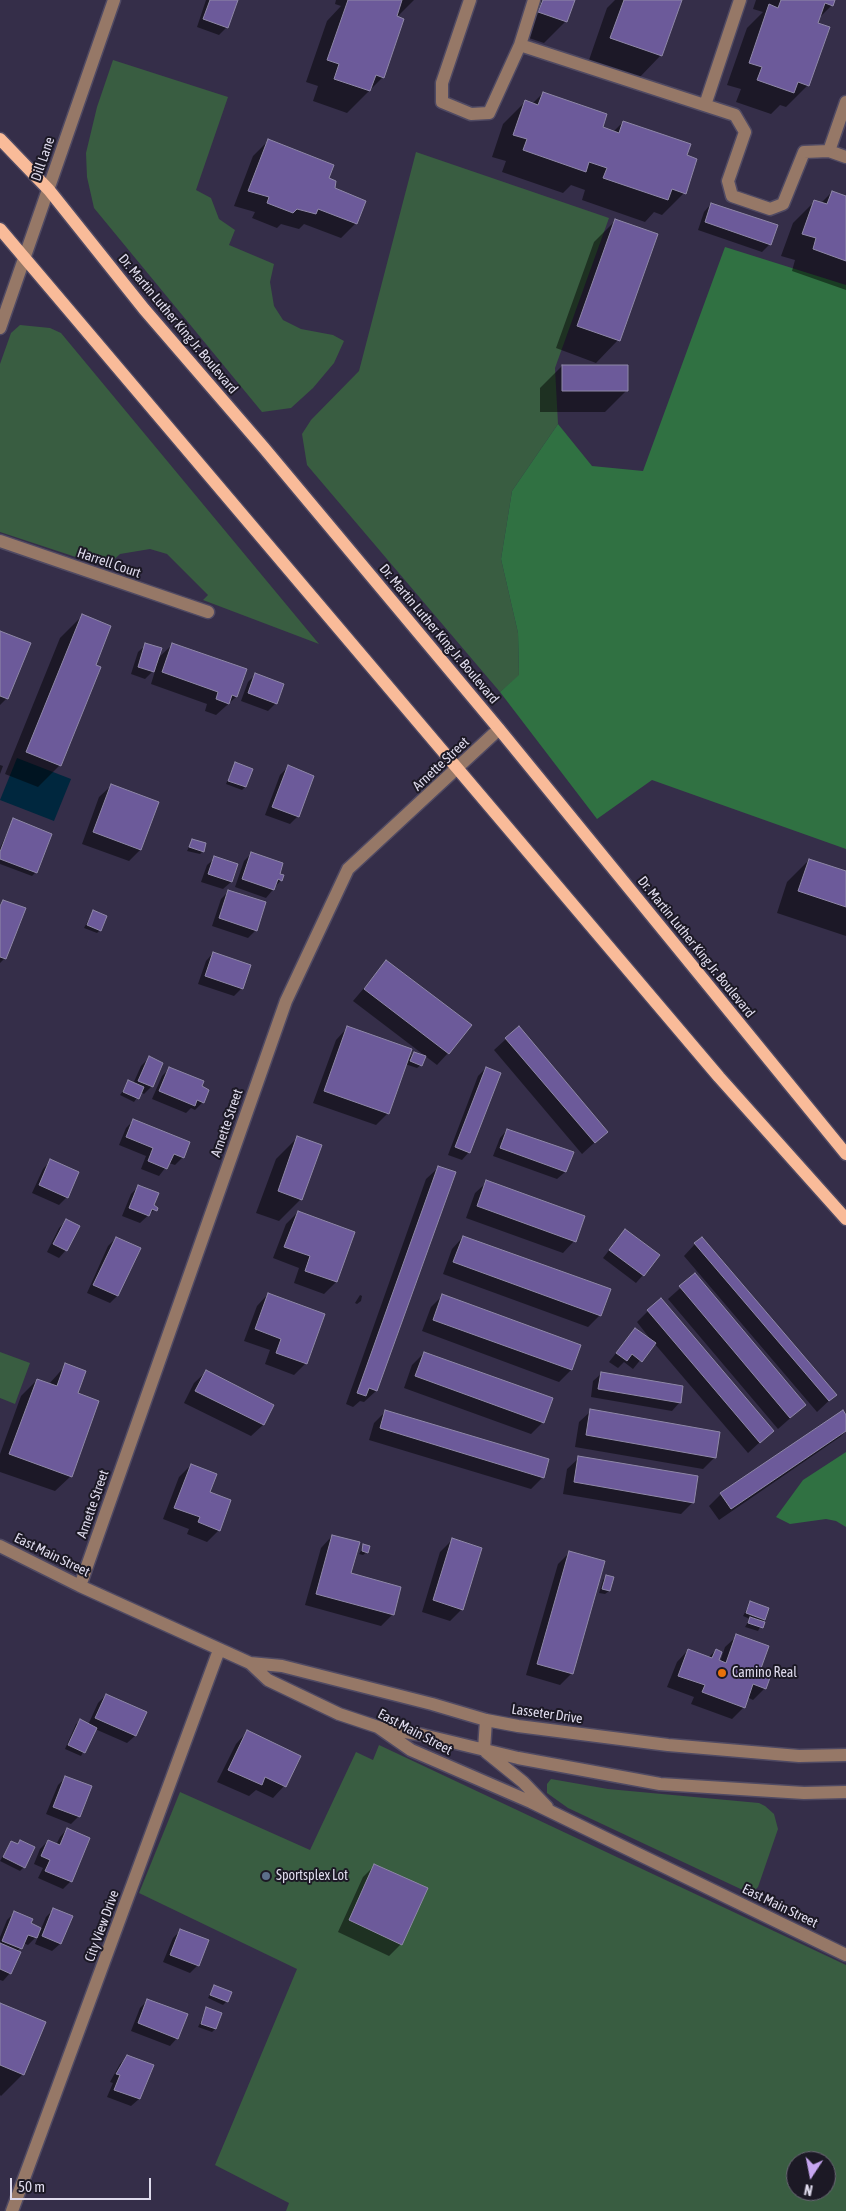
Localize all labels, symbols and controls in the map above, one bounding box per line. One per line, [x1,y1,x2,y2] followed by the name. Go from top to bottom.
[28,135,58,183] street label: Dill Lane
[115,251,241,397] street label: Dr. Martin Luther King Jr. Boulevard
[75,544,143,582] street label: Harrell Court
[376,561,502,707] street label: Dr. Martin Luther King Jr. Boulevard
[409,734,473,794] street label: Arnette Street
[634,873,758,1021] street label: Dr. Martin Luther King Jr. Boulevard
[207,1087,247,1159] street label: Arnette Street
[73,1468,113,1540] street label: Arnette Street
[12,1529,92,1581] street label: East Main Street
[732,1665,797,1681] place label: Camino Real
[716,1667,728,1679] marker: Camino Real
[510,1701,584,1727] street label: Lasseter Drive
[375,1705,455,1759] street label: East Main Street
[276,1868,348,1884] place label: Sportsplex Lot
[260,1870,272,1882] marker: Sportsplex Lot
[740,1880,820,1932] street label: East Main Street
[81,1888,123,1964] street label: City View Drive
[786,2151,836,2201] north arrow
[12,2168,154,2200] scale bar
[18,2178,45,2195] text: 50 m
[803,2181,814,2198] text: N

